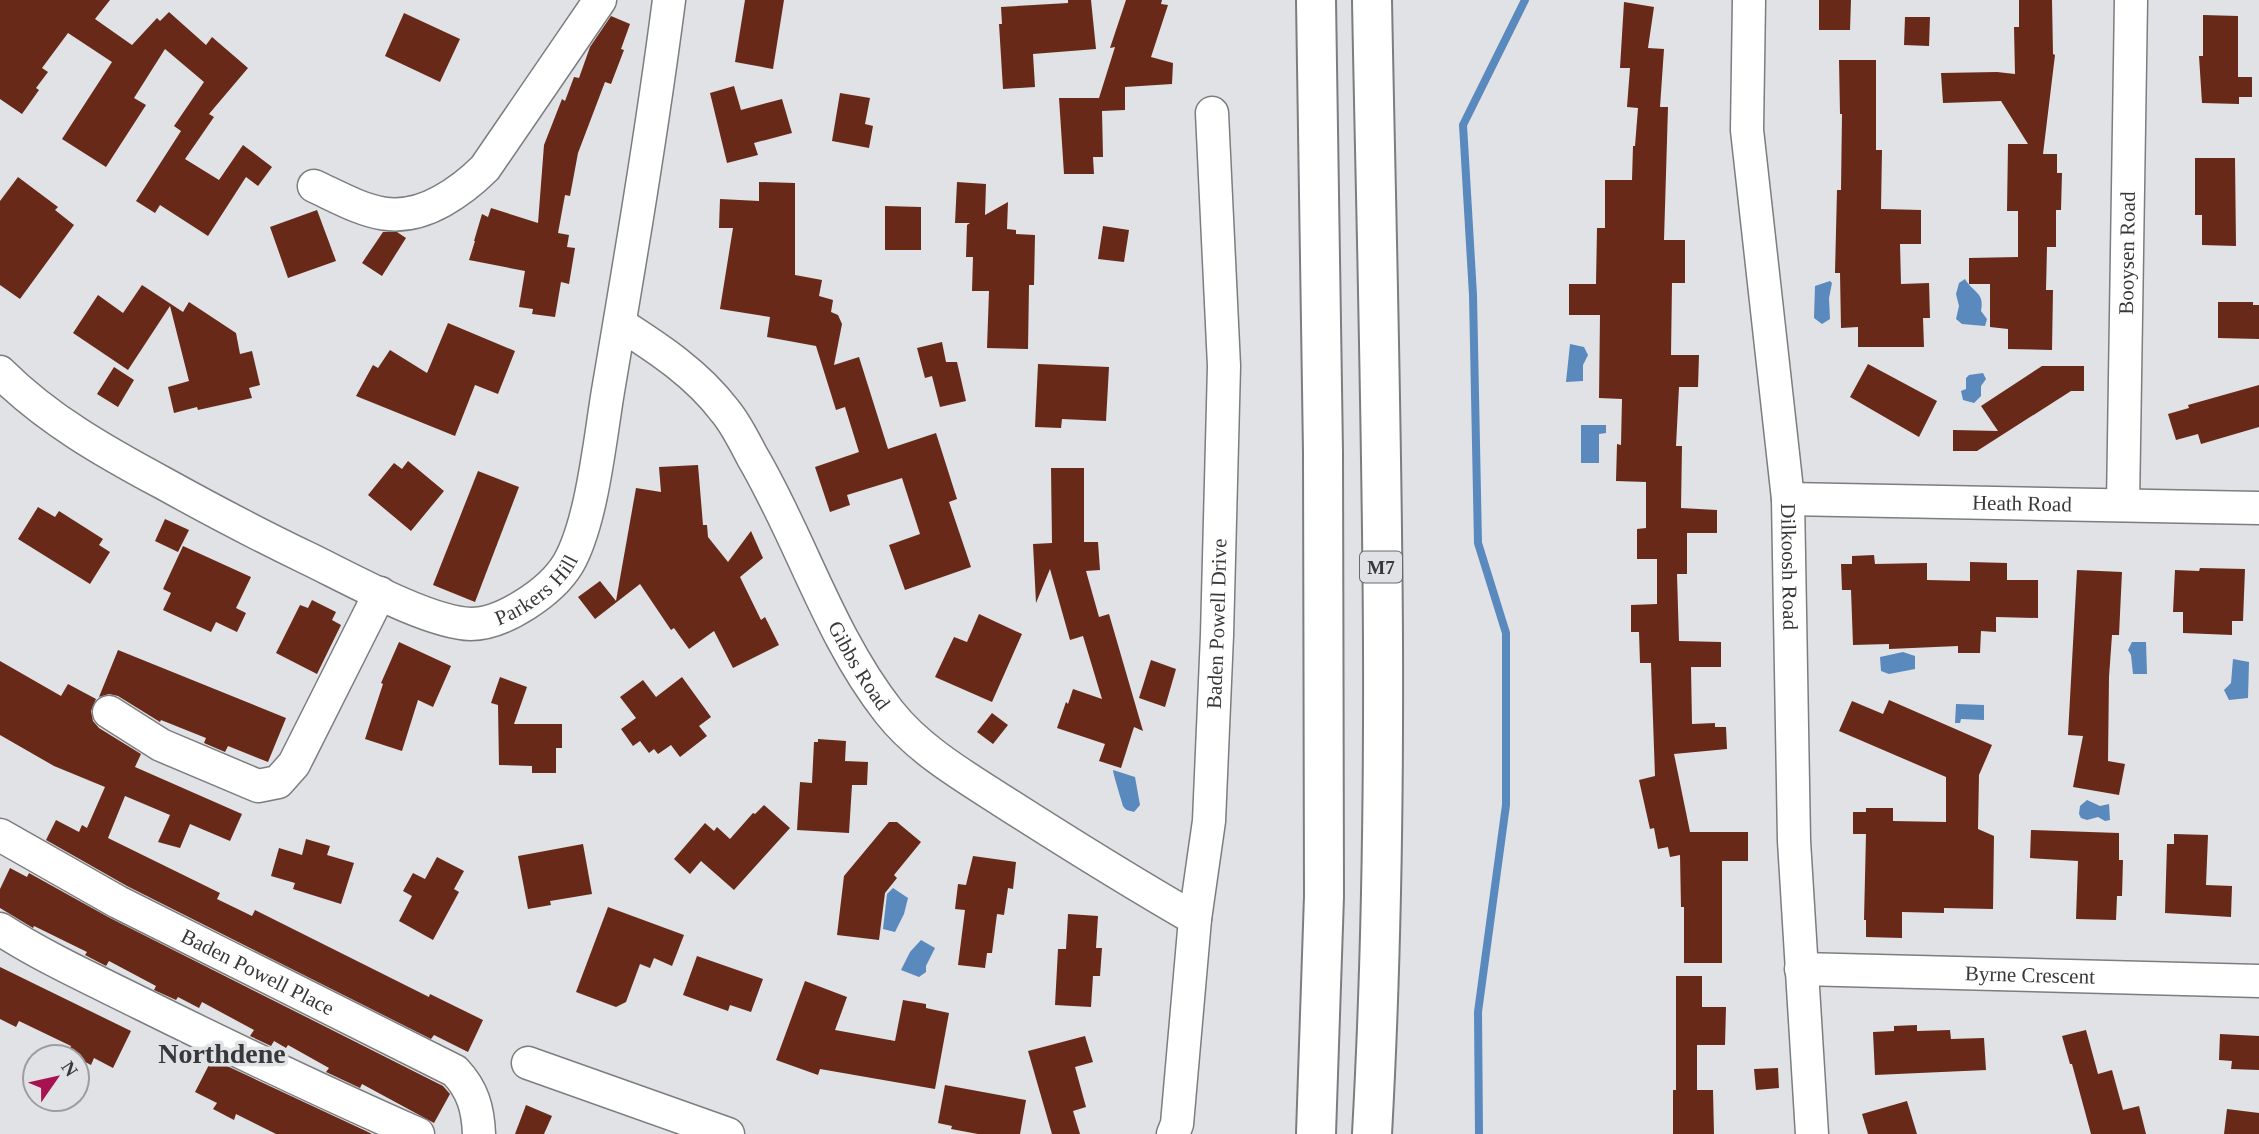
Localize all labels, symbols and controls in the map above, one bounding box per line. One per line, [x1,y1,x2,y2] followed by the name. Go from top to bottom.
[2114,191,2140,315] street label: Booysen Road
[1972,491,2073,516] street label: Heath Road
[1776,503,1802,631] street label: Dilkoosh Road
[1202,538,1232,709] street label: Baden Powell Drive
[491,551,583,630] street label: Parkers Hill
[1360,552,1402,582] road number: M7
[823,617,895,715] street label: Gibbs Road
[177,924,338,1020] street label: Baden Powell Place
[1965,961,2095,989] street label: Byrne Crescent
[158,1038,286,1069] district label: Northdene
[21,1043,91,1113] north arrow
[57,1057,82,1081] text: N

